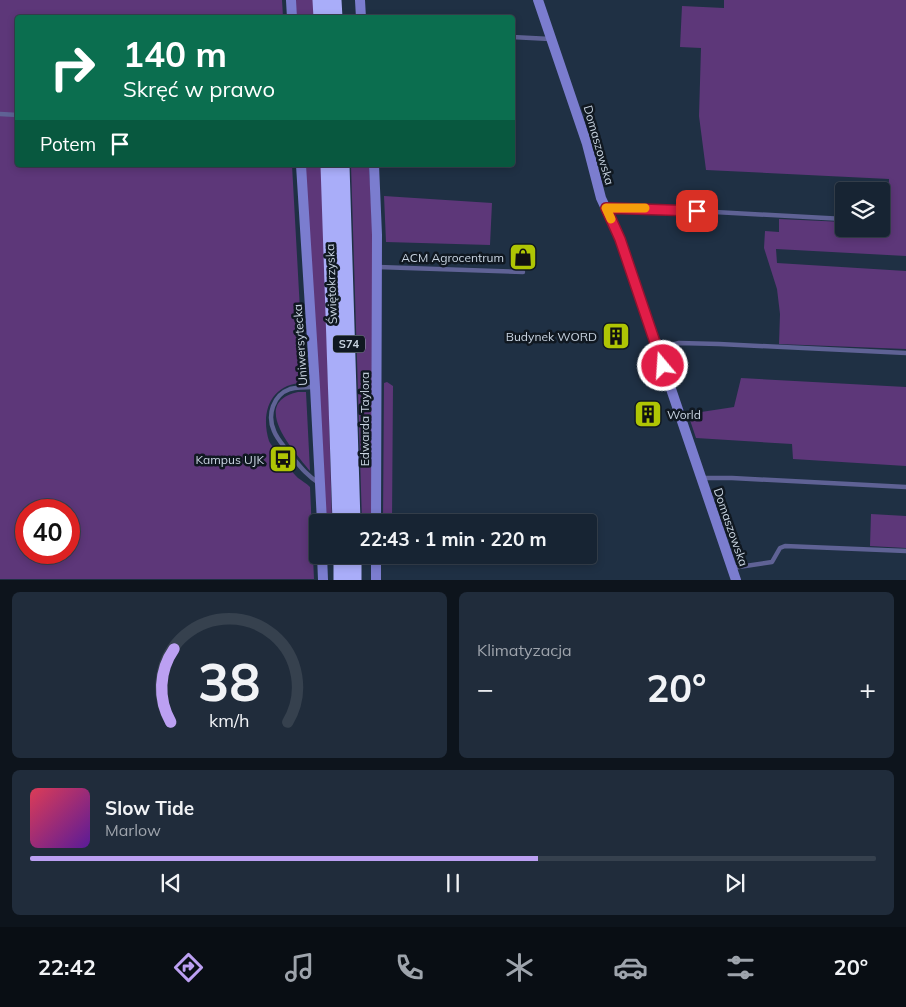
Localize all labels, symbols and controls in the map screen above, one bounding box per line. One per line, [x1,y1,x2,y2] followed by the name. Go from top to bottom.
[123,32,227,76] text: 140 m
[40,35,105,100] icon: right
[123,75,275,103] text: Skręć w prawo
[581,104,617,186] street label: Domaszowska
[106,130,134,158] icon: arrive
[40,132,96,156] text: Potem
[835,182,890,237] map controls
[835,182,890,237] button: layers
[676,190,718,232] pin
[683,197,711,225] icon: arrive
[508,242,538,272] shop icon: ACM Agrocentrum
[322,244,340,324] street label: Świętokrzyska
[401,250,504,265] place label: ACM Agrocentrum
[290,304,310,386] street label: Uniwersytecka
[601,321,631,351] building icon: Budynek WORD
[506,329,597,344] place label: Budynek WORD
[333,336,365,352] road number: S74
[636,339,688,391] position arrow
[357,372,372,466] street label: Edwarda Taylora
[633,399,663,429] building icon: World
[667,407,701,422] place label: World
[268,444,298,474] bus stop icon: Kampus UJK
[195,452,264,467] place label: Kampus UJK
[711,486,751,568] street label: Domaszowska
[15,499,80,564] speed limit sign: 40
[359,527,547,551] text: 22:43 · 1 min · 220 m
[477,640,572,660] text: Klimatyzacja
[198,649,261,714] text: 38
[646,664,707,712] text: 20°
[477,671,494,706] text: −
[859,671,876,706] text: +
[209,709,250,731] text: km/h
[105,796,194,820] text: Slow Tide
[105,820,161,840] text: Marlow
[157,869,185,897] icon: previous
[439,869,467,897] icon: pause
[721,869,749,897] icon: next
[171,950,206,985] icon: directions
[282,950,317,985] icon: music
[392,950,427,985] icon: phone
[502,950,537,985] icon: climate
[613,950,648,985] icon: car
[723,950,758,985] icon: filters
[38,953,96,981] text: 22:42
[833,953,868,981] text: 20°

